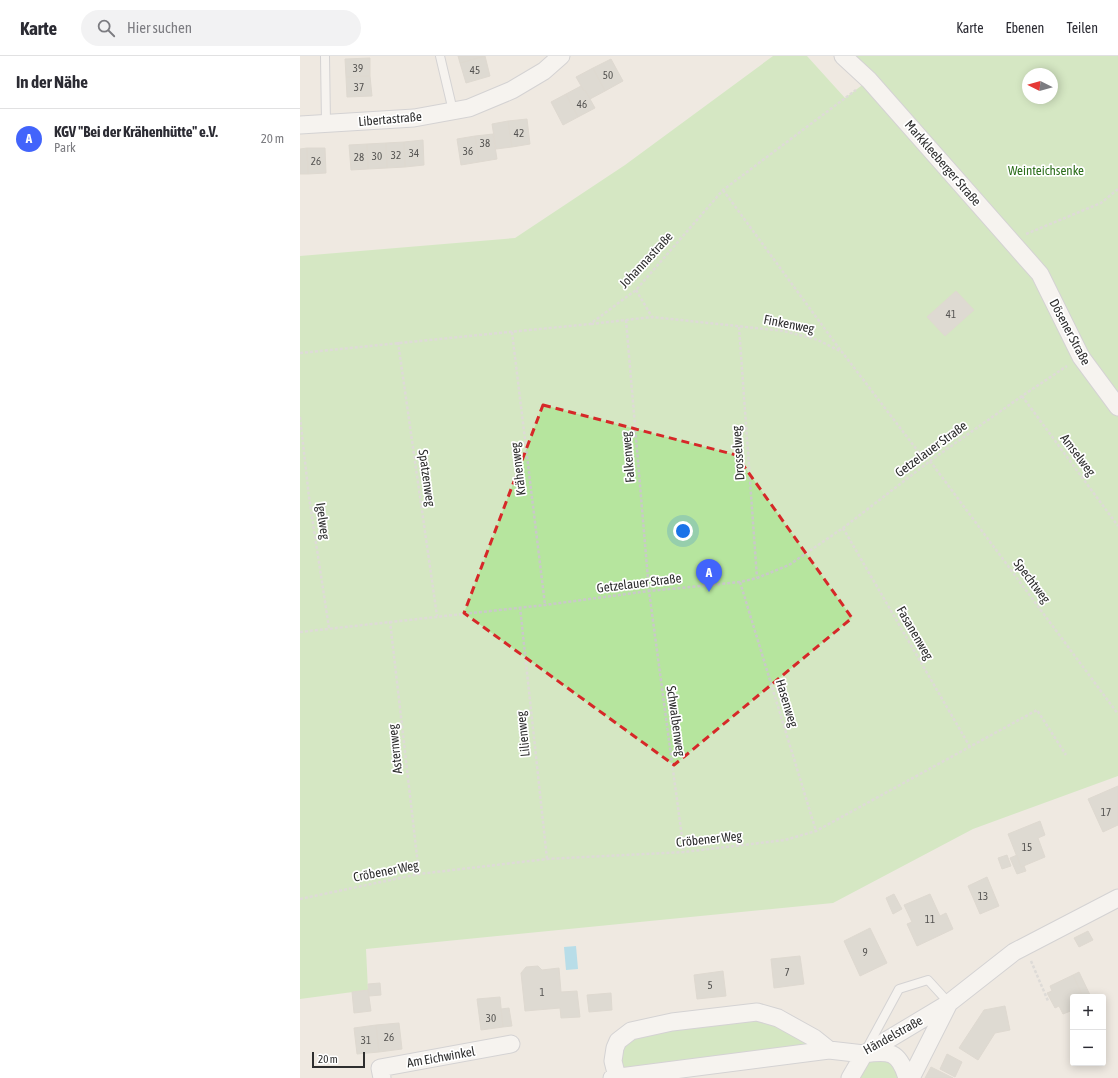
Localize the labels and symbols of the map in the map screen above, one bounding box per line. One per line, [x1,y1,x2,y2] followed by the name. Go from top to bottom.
[353,62,363,74] house number: 39
[470,64,480,76] house number: 45
[1022,68,1058,104] north arrow
[603,69,613,81] house number: 50
[354,81,364,93] house number: 37
[577,98,587,110] house number: 46
[358,109,422,129] street label: Libertastraße
[902,117,984,209] street label: Markkleeberger Straße
[514,127,524,139] house number: 42
[480,137,490,149] house number: 38
[463,145,473,157] house number: 36
[409,147,419,159] house number: 34
[391,149,401,161] house number: 32
[372,150,382,162] house number: 30
[354,151,364,163] house number: 28
[311,155,321,167] house number: 26
[1008,163,1084,178] park label: Weinteichsenke
[616,229,676,291] street label: Johannastraße
[1046,296,1094,368] street label: Dösener Straße
[946,308,956,320] house number: 41
[762,312,816,336] street label: Finkenweg
[892,418,970,480] street label: Getzelauer Straße
[729,425,747,481] street label: Drosselweg
[618,430,638,483] street label: Falkenweg
[1057,431,1099,479] street label: Amselweg
[507,441,529,497] street label: Krähenweg
[416,449,438,508] street label: Spatzenweg
[313,502,333,541] street label: Igelweg
[673,521,693,541] your location
[1011,556,1054,606] street label: Spechtweg
[696,559,722,592] pin: A
[596,570,682,596] street label: Getzelauer Straße
[894,604,937,663] street label: Fasanenweg
[773,677,802,729] street label: Hasenweg
[664,685,688,758] street label: Schwalbenweg
[513,710,533,758] street label: Lilienweg
[385,723,405,775] street label: Asternweg
[1101,806,1111,818] house number: 17
[675,828,743,850] street label: Cröbener Weg
[1022,841,1032,853] house number: 15
[352,857,420,885] street label: Cröbener Weg
[978,890,988,902] house number: 13
[925,913,935,925] house number: 11
[862,946,868,958] house number: 9
[784,966,790,978] house number: 7
[707,979,713,991] house number: 5
[539,986,545,998] house number: 1
[486,1012,496,1024] house number: 30
[861,1013,925,1057] street label: Händelstraße
[384,1031,394,1043] house number: 26
[361,1034,371,1046] house number: 31
[406,1044,477,1070] street label: Am Eichwinkel
[312,1050,365,1069] scale bar

